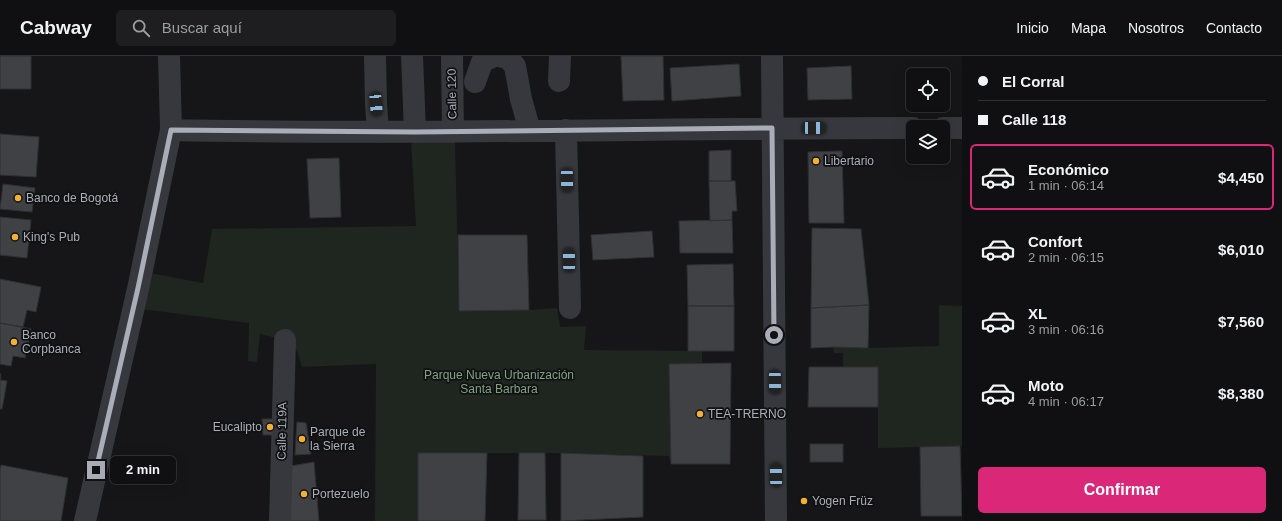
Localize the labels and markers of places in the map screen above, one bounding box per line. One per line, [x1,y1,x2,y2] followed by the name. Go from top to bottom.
[824,154,874,168] place label: Libertario
[811,156,821,166] marker: Libertario
[26,191,118,205] place label: Banco de Bogotá
[13,193,23,203] marker: Banco de Bogotá
[23,230,80,244] place label: King's Pub
[10,232,20,242] marker: King's Pub
[22,328,81,356] place label: Banco Corpbanca
[9,337,19,347] marker: Banco Corpbanca
[708,407,786,421] place label: TEA-TRERNO
[695,409,705,419] marker: TEA-TRERNO
[213,420,262,434] place label: Eucalipto
[265,422,275,432] marker: Eucalipto
[310,425,366,453] place label: Parque de la Sierra
[297,434,307,444] marker: Parque de la Sierra
[312,487,370,501] place label: Portezuelo
[299,489,309,499] marker: Portezuelo
[812,494,873,508] place label: Yogen Früz
[799,496,809,506] marker: Yogen Früz

